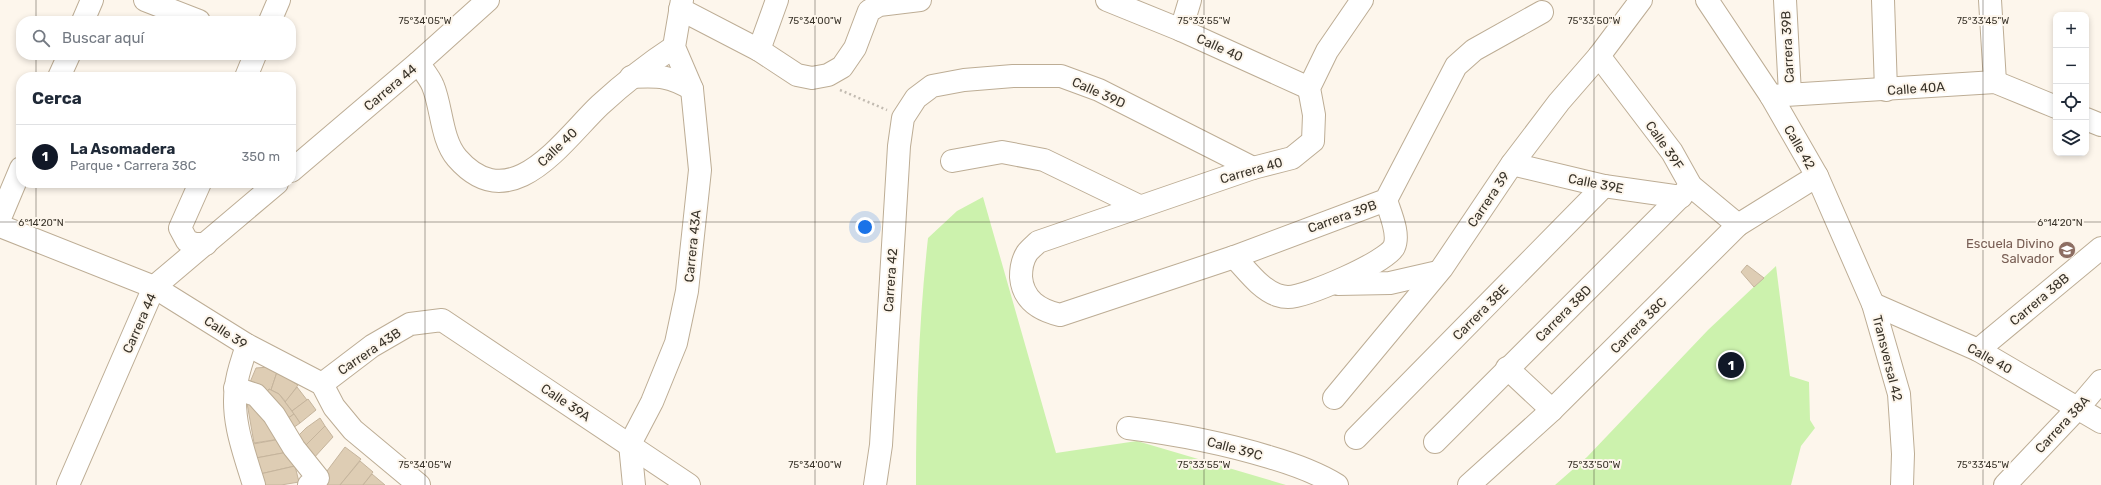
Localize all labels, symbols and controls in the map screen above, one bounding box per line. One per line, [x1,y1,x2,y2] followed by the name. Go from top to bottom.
[1778,10,1797,83] street label: Carrera 39B
[2053,12,2089,156] map controls
[2053,12,2089,48] button: +
[398,15,452,27] text: 75°34'05"W
[788,15,842,27] text: 75°34'00"W
[1178,15,1230,27] text: 75°33'55"W
[1567,15,1621,27] text: 75°33'50"W
[1957,15,2009,27] text: 75°33'45"W
[16,16,296,60] search box
[30,27,52,49] icon: search
[62,29,144,47] text: Buscar aquí
[1194,31,1245,64] street label: Calle 40
[2053,48,2089,84] button: −
[361,61,420,114] street label: Carrera 44
[1070,74,1128,111] street label: Calle 39D
[1887,79,1946,98] street label: Calle 40A
[2053,84,2089,120] button: locate
[32,88,82,108] text: Cerca
[1642,118,1687,173] street label: Calle 39F
[2053,120,2089,156] button: layers
[1781,123,1818,172] street label: Calle 42
[535,125,580,170] street label: Calle 40
[70,140,175,158] text: La Asomadera
[42,149,48,164] text: 1
[241,149,280,164] text: 350 m
[1218,154,1284,187] street label: Carrera 40
[70,158,197,173] text: Parque · Carrera 38C
[1464,168,1513,230] street label: Carrera 39
[1567,171,1625,196] street label: Calle 39E
[1306,197,1379,236] street label: Carrera 39B
[681,209,704,283] street label: Carrera 43A
[18,217,64,229] text: 6°14'20"N
[855,217,875,237] your location
[2037,217,2083,229] text: 6°14'20"N
[1966,236,2054,266] place label: Escuela Divino Salvador
[2057,240,2077,260] school or university icon: Escuela Divino Salvador
[881,248,900,312] street label: Carrera 42
[2007,270,2072,329] street label: Carrera 38B
[1450,282,1511,343] street label: Carrera 38E
[1532,282,1595,345] street label: Carrera 38D
[120,291,159,356] street label: Carrera 44
[1607,294,1670,356] street label: Carrera 38C
[201,313,250,352] street label: Calle 39
[1870,314,1905,403] street label: Transversal 42
[335,325,404,378] street label: Carrera 43B
[1965,340,2015,377] street label: Calle 40
[1718,350,1744,380] pin: 1
[538,380,594,425] street label: Calle 39A
[2032,392,2093,456] street label: Carrera 38A
[1205,434,1265,463] street label: Calle 39C
[398,459,452,471] text: 75°34'05"W
[788,459,842,471] text: 75°34'00"W
[1178,459,1230,471] text: 75°33'55"W
[1567,459,1621,471] text: 75°33'50"W
[1957,459,2009,471] text: 75°33'45"W

